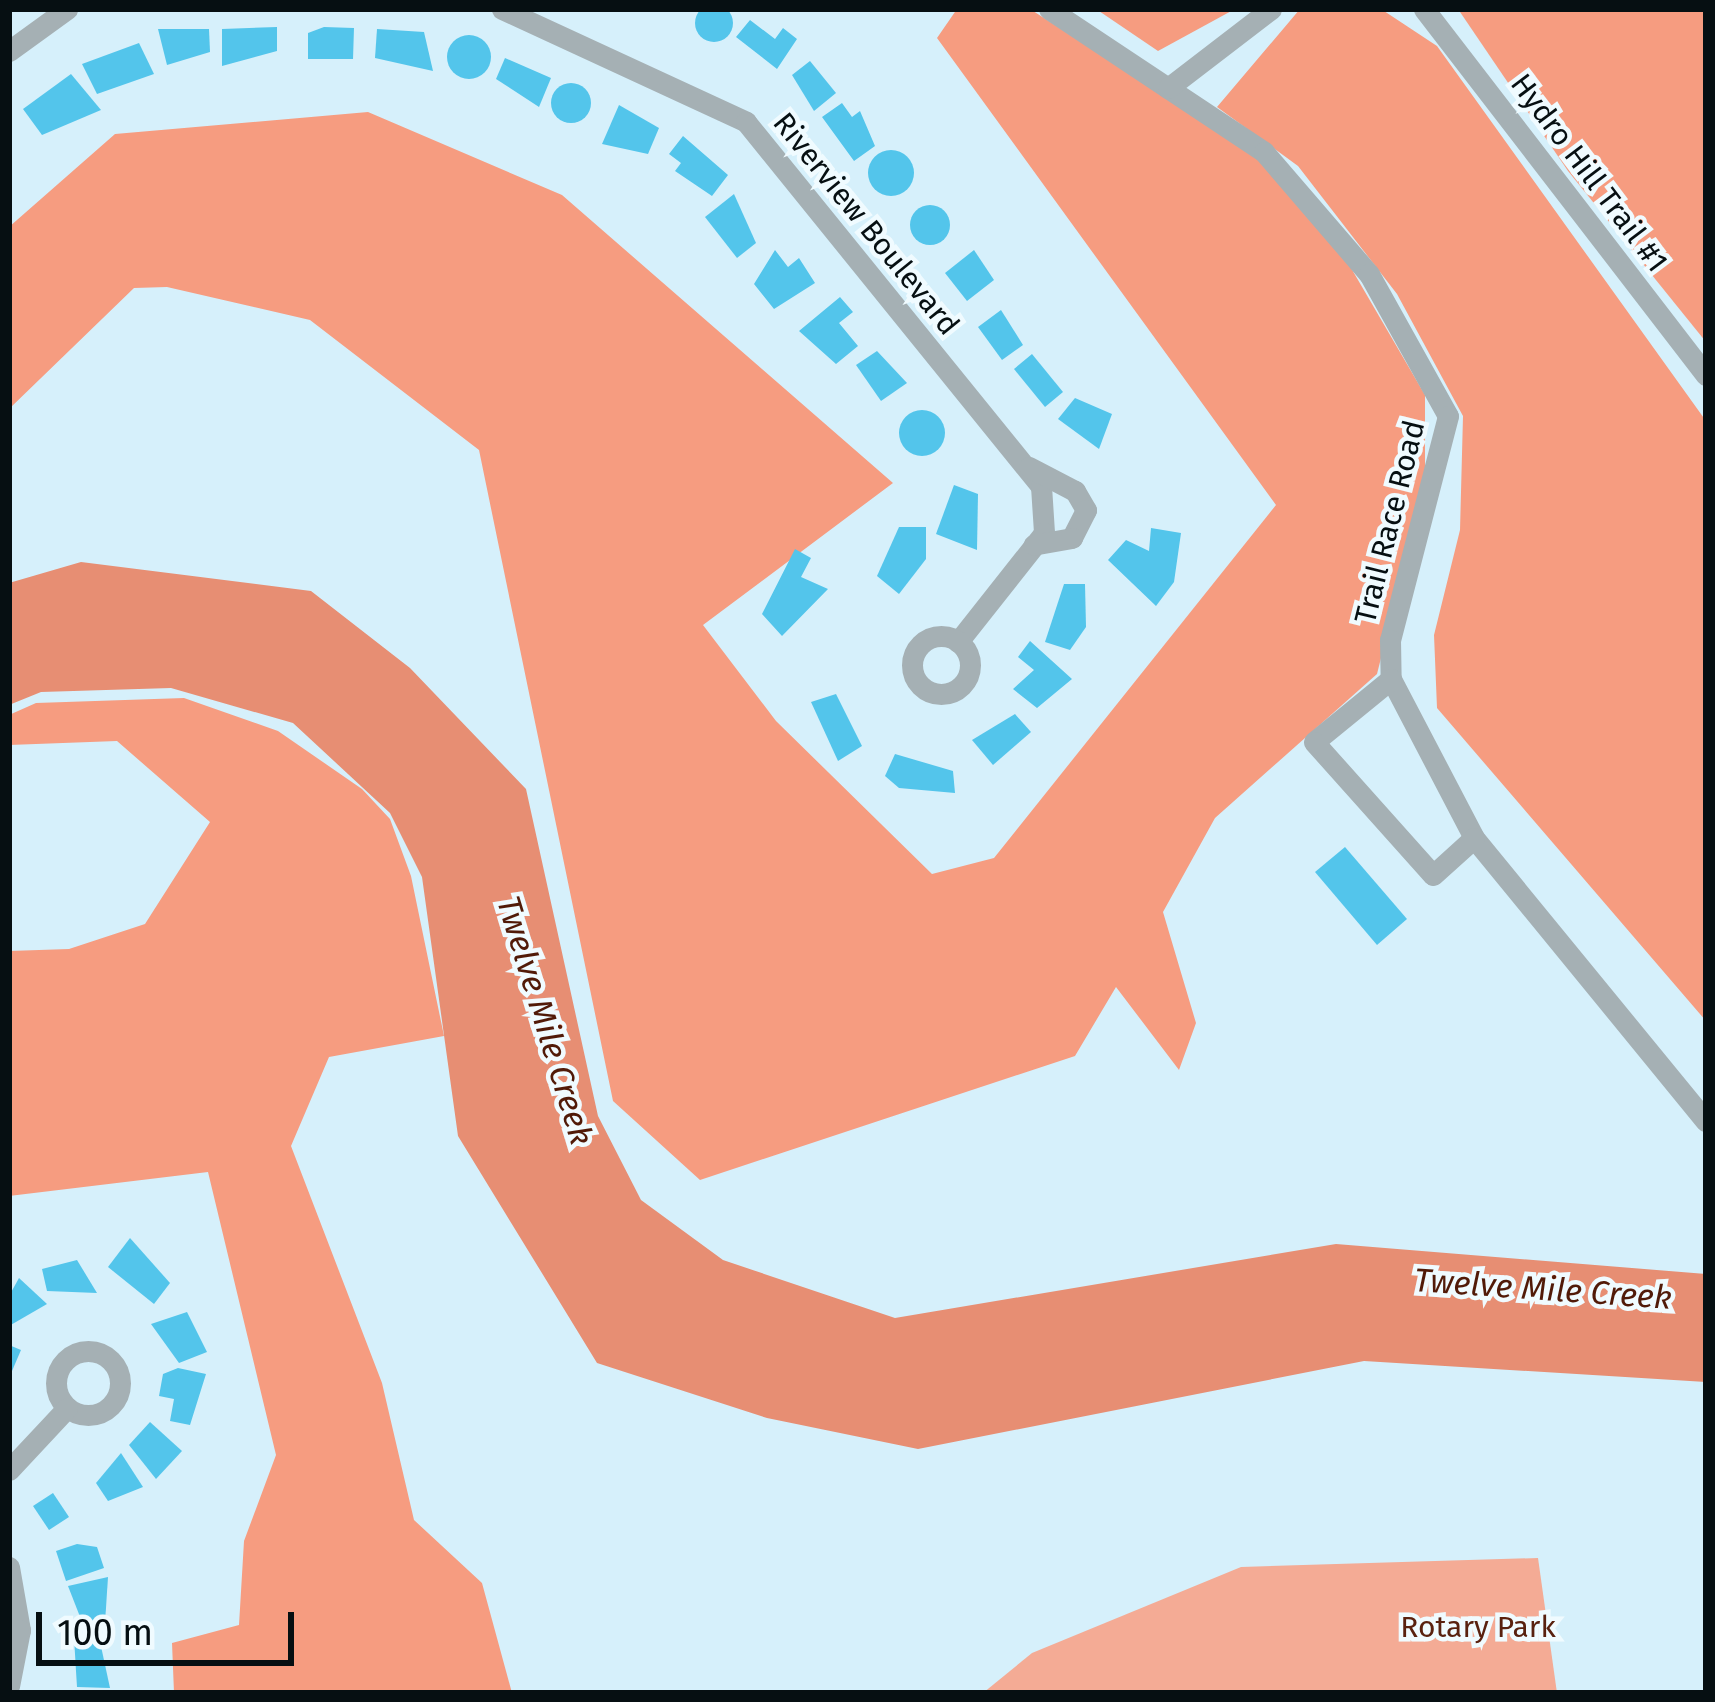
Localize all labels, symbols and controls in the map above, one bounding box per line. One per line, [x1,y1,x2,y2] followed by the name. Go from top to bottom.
[1503,67,1675,279] street label: Hydro Hill Trail #1
[765,106,967,342] street label: Riverview Boulevard
[1347,417,1433,627] street label: Trail Race Road
[487,892,601,1150] water label: Twelve Mile Creek
[1413,1261,1673,1319] water label: Twelve Mile Creek
[42,1588,300,1662] scale bar
[1400,1609,1556,1645] park label: Rotary Park
[57,1611,153,1655] text: 100 m

